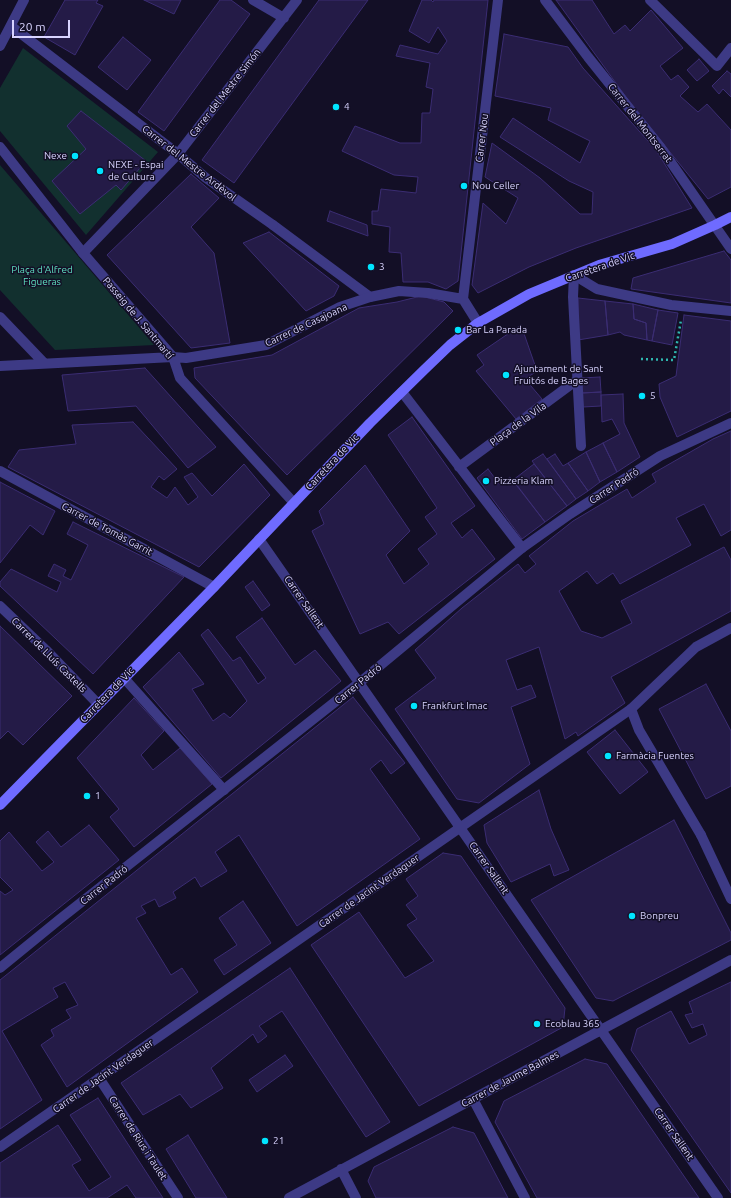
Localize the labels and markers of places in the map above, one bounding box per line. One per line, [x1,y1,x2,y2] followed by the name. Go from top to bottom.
[344,101,350,113] place label: 4
[331,102,341,112] marker: 4
[44,150,67,162] place label: Nexe
[70,151,80,161] marker: Nexe
[108,159,163,182] place label: NEXE - Espai de Cultura
[95,166,105,176] marker: NEXE - Espai de Cultura
[472,180,519,192] place label: Nou Celler
[459,181,469,191] marker: Nou Celler
[379,261,385,273] place label: 3
[366,262,376,272] marker: 3
[466,324,527,336] place label: Bar La Parada
[453,325,463,335] marker: Bar La Parada
[514,363,603,386] place label: Ajuntament de Sant Fruitós de Bages
[501,370,511,380] marker: Ajuntament de Sant Fruitós de Bages
[650,390,656,402] place label: 5
[637,391,647,401] marker: 5
[494,475,553,487] place label: Pizzeria Klam
[481,476,491,486] marker: Pizzeria Klam
[422,700,487,712] place label: Frankfurt Imac
[409,701,419,711] marker: Frankfurt Imac
[616,750,694,762] place label: Farmàcia Fuentes
[603,751,613,761] marker: Farmàcia Fuentes
[95,790,101,802] place label: 1
[82,791,92,801] marker: 1
[640,910,679,922] place label: Bonpreu
[627,911,637,921] marker: Bonpreu
[545,1018,600,1030] place label: Ecoblau 365
[532,1019,542,1029] marker: Ecoblau 365
[273,1135,284,1147] place label: 21
[260,1136,270,1146] marker: 21

